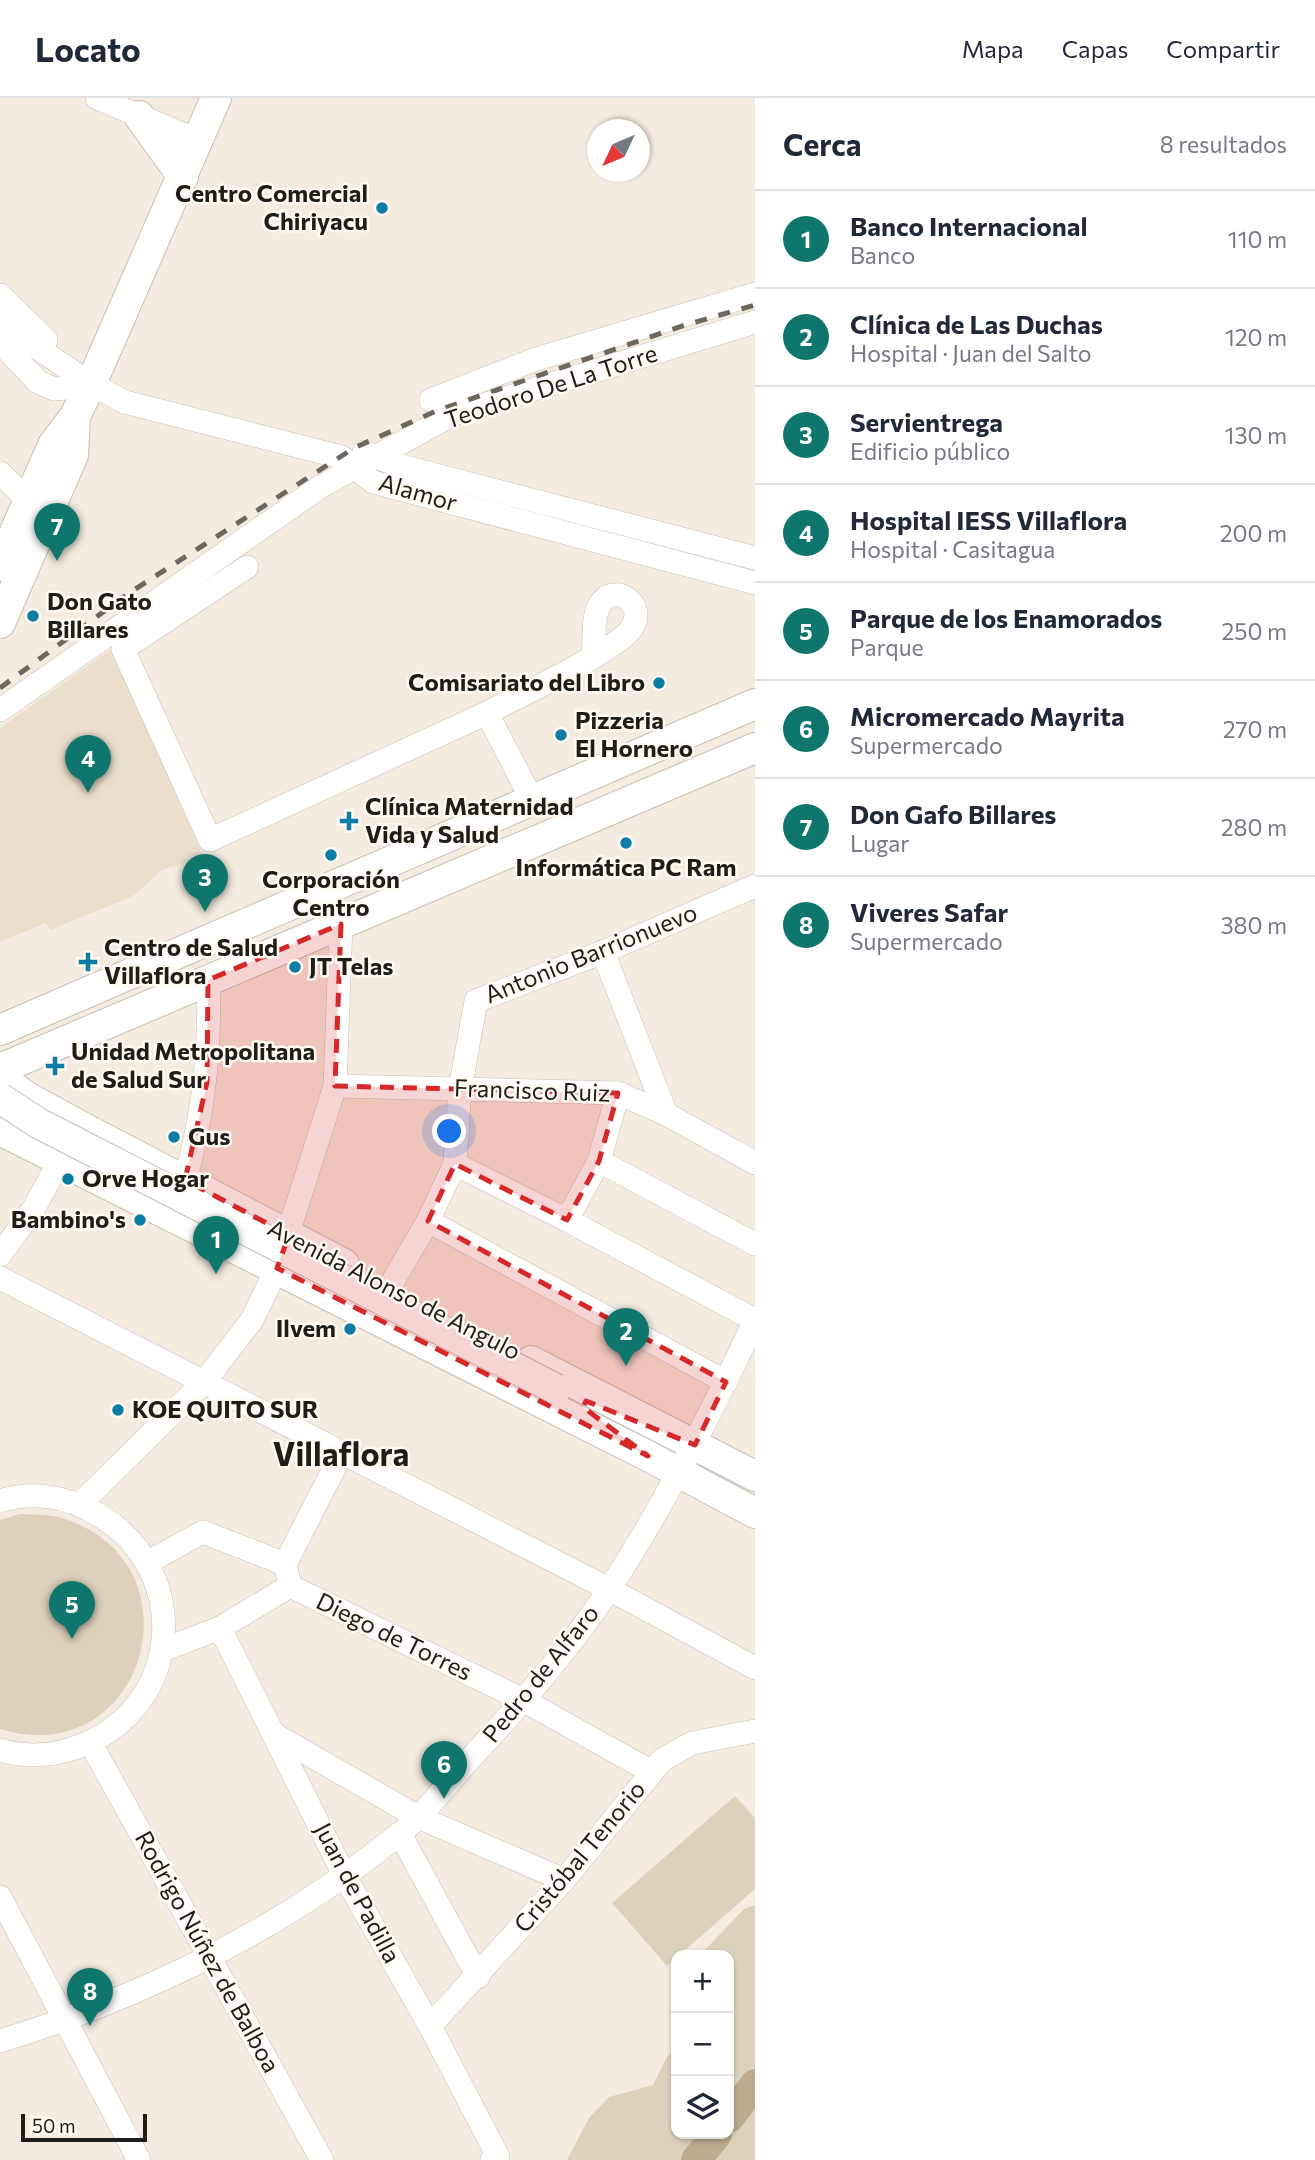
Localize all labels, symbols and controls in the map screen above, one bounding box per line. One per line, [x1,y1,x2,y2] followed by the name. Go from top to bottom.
[35,28,141,69] text: Locato
[962,34,1024,63] text: Mapa
[1062,34,1128,63] text: Capas
[1166,34,1280,63] text: Compartir
[587,119,650,182] north arrow
[783,125,862,162] text: Cerca
[1160,130,1287,158] text: 8 resultados
[175,178,368,235] place label: Centro Comercial Chiriyacu
[374,200,390,216] marker: Centro Comercial Chiriyacu
[850,210,1088,241] text: Banco Internacional
[801,225,811,253] text: 1
[1228,225,1287,253] text: 110 m
[850,241,915,269] text: Banco
[850,308,1103,339] text: Clínica de Las Duchas
[799,323,813,351] text: 2
[1225,323,1287,351] text: 120 m
[441,337,661,434] street label: Teodoro De La Torre
[850,339,1091,367] text: Hospital · Juan del Salto
[850,406,1003,437] text: Servientrega
[799,421,813,449] text: 3
[1225,421,1287,449] text: 130 m
[850,437,1010,465] text: Edificio público
[376,467,461,517] street label: Alamor
[34,503,80,561] pin: 7
[850,504,1127,535] text: Hospital IESS Villaflora
[799,519,813,547] text: 4
[1220,519,1287,547] text: 200 m
[850,535,1055,563] text: Hospital · Casitagua
[47,586,152,643] place label: Don Gato Billares
[850,602,1162,633] text: Parque de los Enamorados
[25,608,41,624] marker: Don Gato Billares
[799,617,813,645] text: 5
[1222,617,1287,645] text: 250 m
[850,633,924,661] text: Parque
[408,667,645,696] place label: Comisariato del Libro
[651,675,667,691] marker: Comisariato del Libro
[850,700,1125,731] text: Micromercado Mayrita
[575,705,693,762] place label: Pizzeria El Hornero
[799,715,813,743] text: 6
[1223,715,1287,743] text: 270 m
[553,727,569,743] marker: Pizzeria El Hornero
[850,731,1003,759] text: Supermercado
[65,735,111,793] pin: 4
[365,791,573,848] place label: Clínica Maternidad Vida y Salud
[850,798,1056,829] text: Don Gafo Billares
[339,811,359,831] marker: Clínica Maternidad Vida y Salud
[800,813,812,841] text: 7
[1221,813,1287,841] text: 280 m
[850,829,910,857] text: Lugar
[618,835,634,851] marker: Informática PC Ram
[323,847,339,863] marker: Corporación Centro
[516,852,736,881] place label: Informática PC Ram
[182,854,228,912] pin: 3
[262,864,400,921] place label: Corporación Centro
[850,896,1008,927] text: Viveres Safar
[480,897,701,1009] street label: Antonio Barrionuevo
[799,911,813,939] text: 8
[1220,911,1287,939] text: 380 m
[850,927,1003,955] text: Supermercado
[104,932,278,989] place label: Centro de Salud Villaflora
[309,951,393,980] place label: JT Telas
[78,952,98,972] marker: Centro de Salud Villaflora
[287,959,303,975] marker: JT Telas
[71,1036,315,1093] place label: Unidad Metropolitana de Salud Sur
[45,1056,65,1076] marker: Unidad Metropolitana de Salud Sur
[453,1072,611,1107] street label: Francisco Ruiz
[432,1114,466,1148] your location
[188,1121,230,1150] place label: Gus
[166,1129,182,1145] marker: Gus
[82,1163,209,1192] place label: Orve Hogar
[60,1171,76,1187] marker: Orve Hogar
[11,1204,126,1233] place label: Bambino's
[132,1212,148,1228] marker: Bambino's
[263,1212,526,1365] street label: Avenida Alonso de Angulo
[193,1216,239,1274] pin: 1
[603,1308,649,1366] pin: 2
[276,1313,336,1342] place label: Ilvem
[342,1321,358,1337] marker: Ilvem
[132,1394,319,1423] place label: KOE QUITO SUR
[110,1402,126,1418] marker: KOE QUITO SUR
[273,1433,409,1473] district label: Villaflora
[49,1581,95,1639] pin: 5
[312,1585,477,1686] street label: Diego de Torres
[476,1599,604,1748] street label: Pedro de Alfaro
[421,1741,467,1799] pin: 6
[507,1774,651,1938] street label: Cristóbal Tenorio
[309,1817,407,1967] street label: Juan de Padilla
[130,1825,287,2077] street label: Rodrigo Núñez de Balboa
[671,1950,734,2139] map controls
[671,1950,734,2013] button: +
[67,1968,113,2026] pin: 8
[671,2013,734,2076] button: −
[671,2076,734,2139] button: layers
[21,2111,147,2143] scale bar
[32,2114,76,2137] text: 50 m

